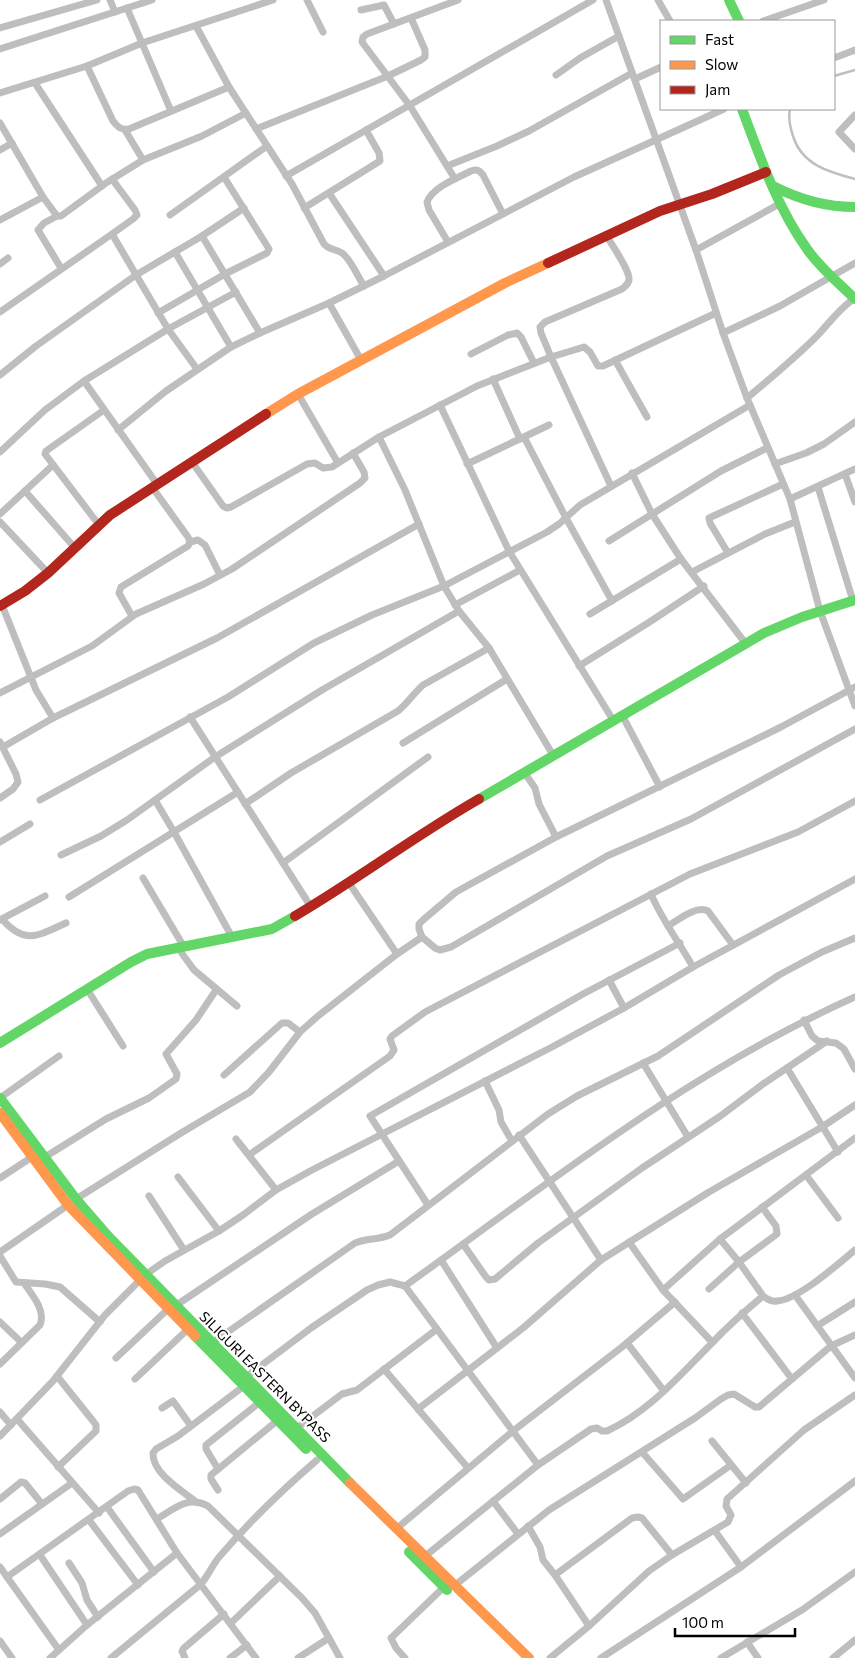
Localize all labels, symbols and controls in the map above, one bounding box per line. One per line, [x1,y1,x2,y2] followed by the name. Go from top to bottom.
[660,20,835,110] legend
[705,30,734,48] text: Fast
[705,55,738,73] text: Slow
[705,80,730,98] text: Jam
[196,1308,334,1446] street label: SILIGURI EASTERN BYPASS
[675,1606,795,1638] scale bar
[682,1613,724,1631] text: 100 m

